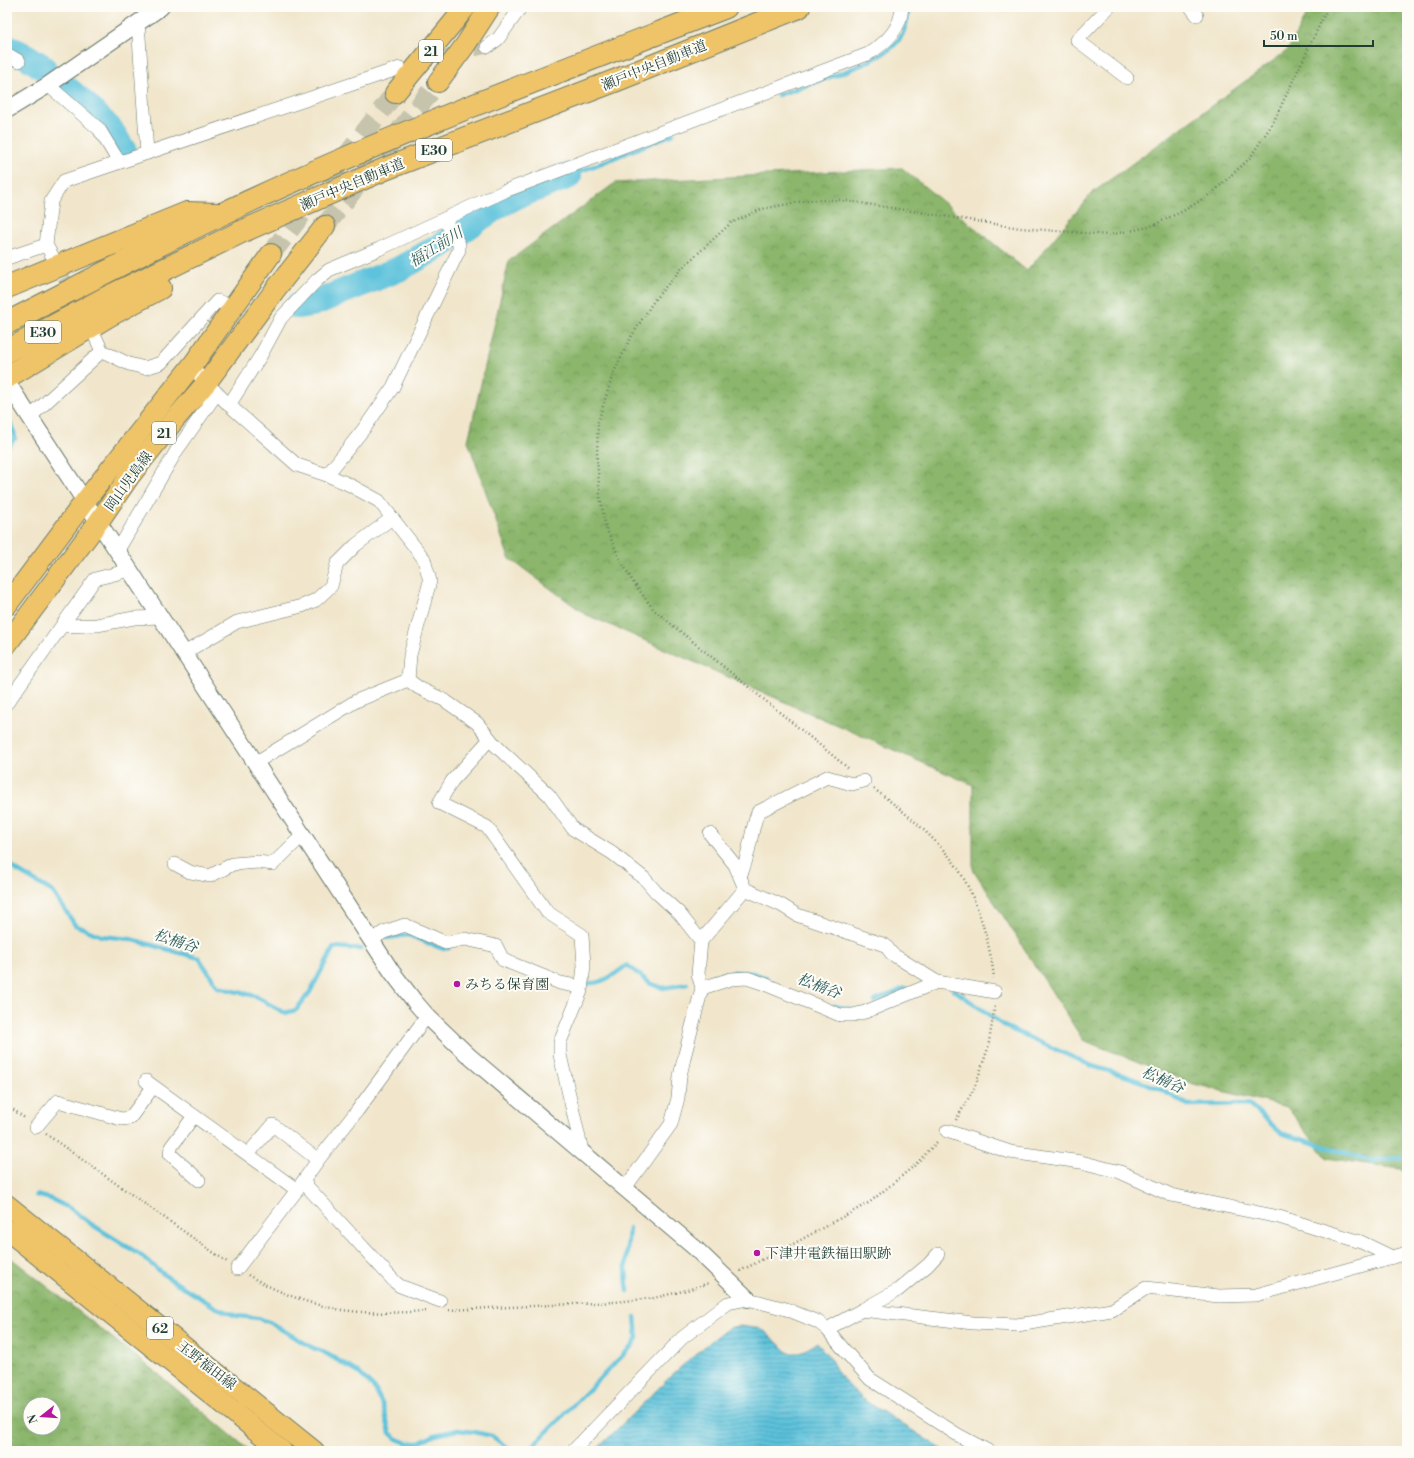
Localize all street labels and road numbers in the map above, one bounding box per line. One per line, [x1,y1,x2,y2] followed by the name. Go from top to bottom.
[599,37,710,95] street label: 瀬戸中央自動車道
[419,40,443,62] road number: 21
[416,139,452,161] road number: E30
[297,155,407,215] street label: 瀬戸中央自動車道
[25,321,61,343] road number: E30
[152,422,176,444] road number: 21
[101,448,157,515] street label: 岡山児島線
[147,1317,173,1339] road number: 62
[173,1337,240,1394] street label: 玉野福田線

